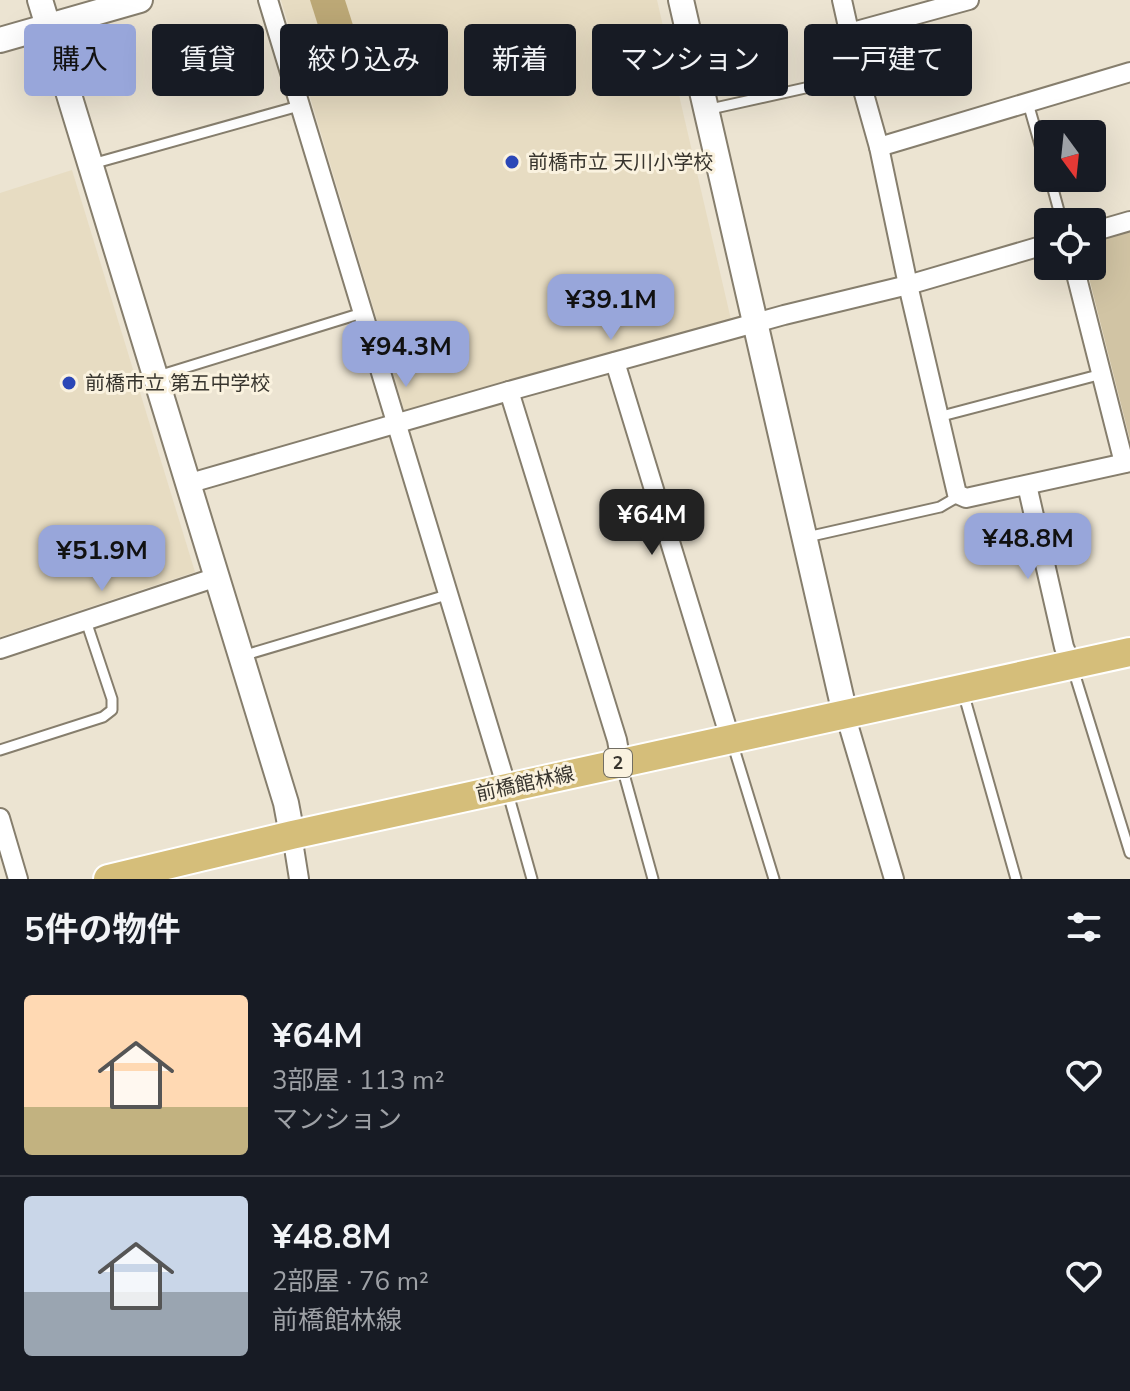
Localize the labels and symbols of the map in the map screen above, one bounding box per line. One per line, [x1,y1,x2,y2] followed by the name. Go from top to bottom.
[1034,120,1106,192] north arrow
[528,149,713,176] place label: 前橋市立 天川小学校
[503,153,521,171] marker: 前橋市立 天川小学校
[546,274,676,342] pin: ¥39.1M
[341,321,471,389] pin: ¥94.3M
[85,370,270,397] place label: 前橋市立 第五中学校
[60,374,78,392] marker: 前橋市立 第五中学校
[605,489,699,557] pin: ¥64M
[963,513,1093,581] pin: ¥48.8M
[37,525,167,593] pin: ¥51.9M
[604,749,632,777] road number: 2
[473,760,577,808] street label: 前橋館林線

